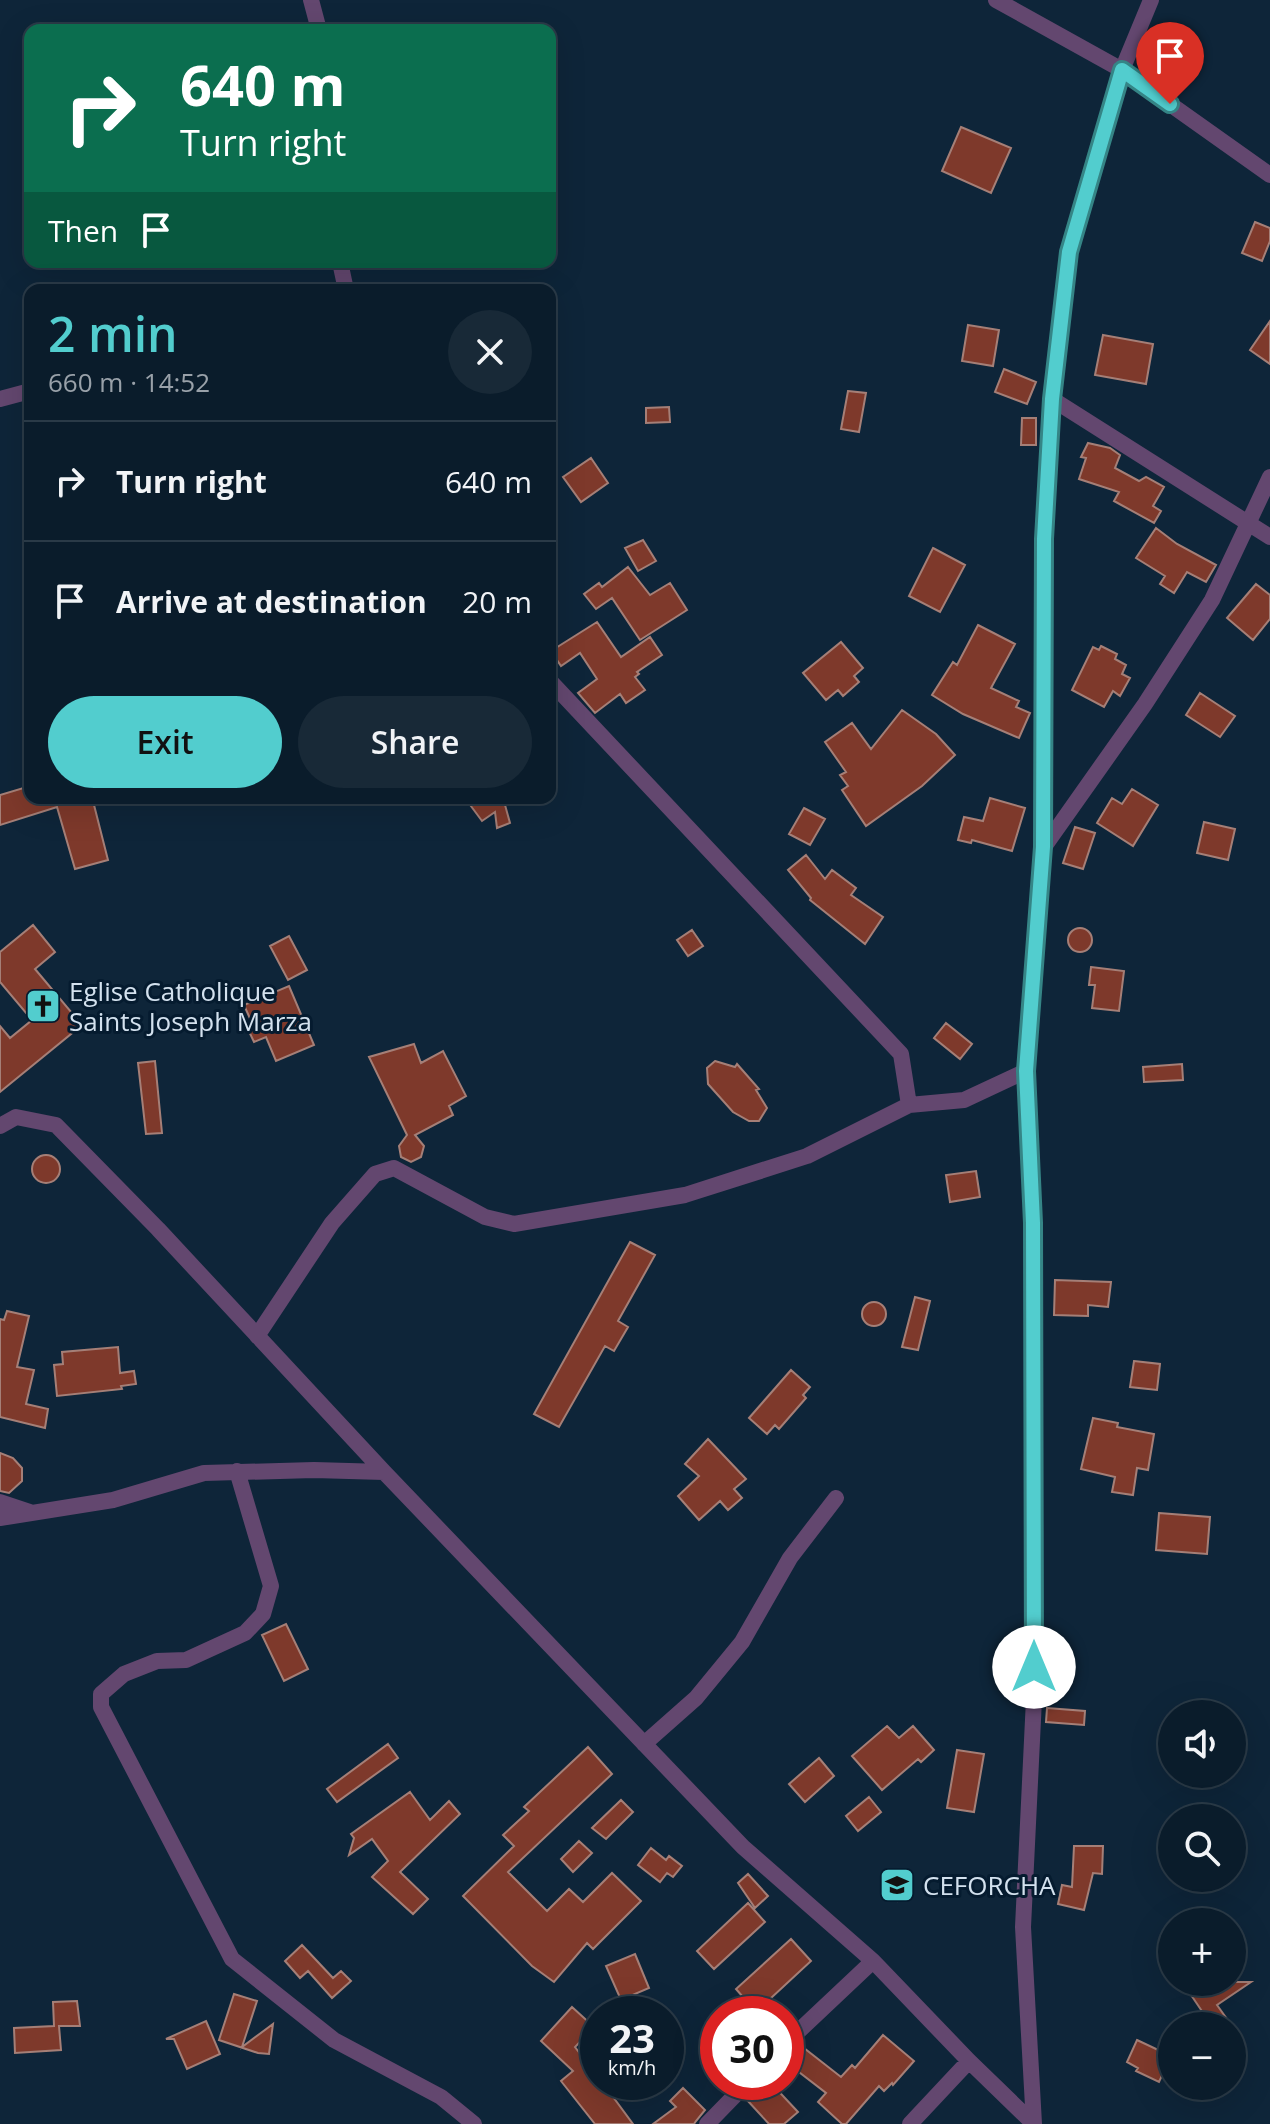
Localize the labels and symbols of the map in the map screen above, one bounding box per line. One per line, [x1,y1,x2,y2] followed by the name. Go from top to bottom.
[1136,22,1204,104] pin
[69,973,312,1039] place label: Eglise Catholique Saints Joseph Marza
[24,987,62,1025] church icon: Eglise Catholique Saints Joseph Marza
[992,1625,1076,1709] position arrow
[878,1866,916,1904] school or university icon: CEFORCHA
[923,1867,1056,1903] place label: CEFORCHA
[700,1996,804,2100] speed limit sign: 30

